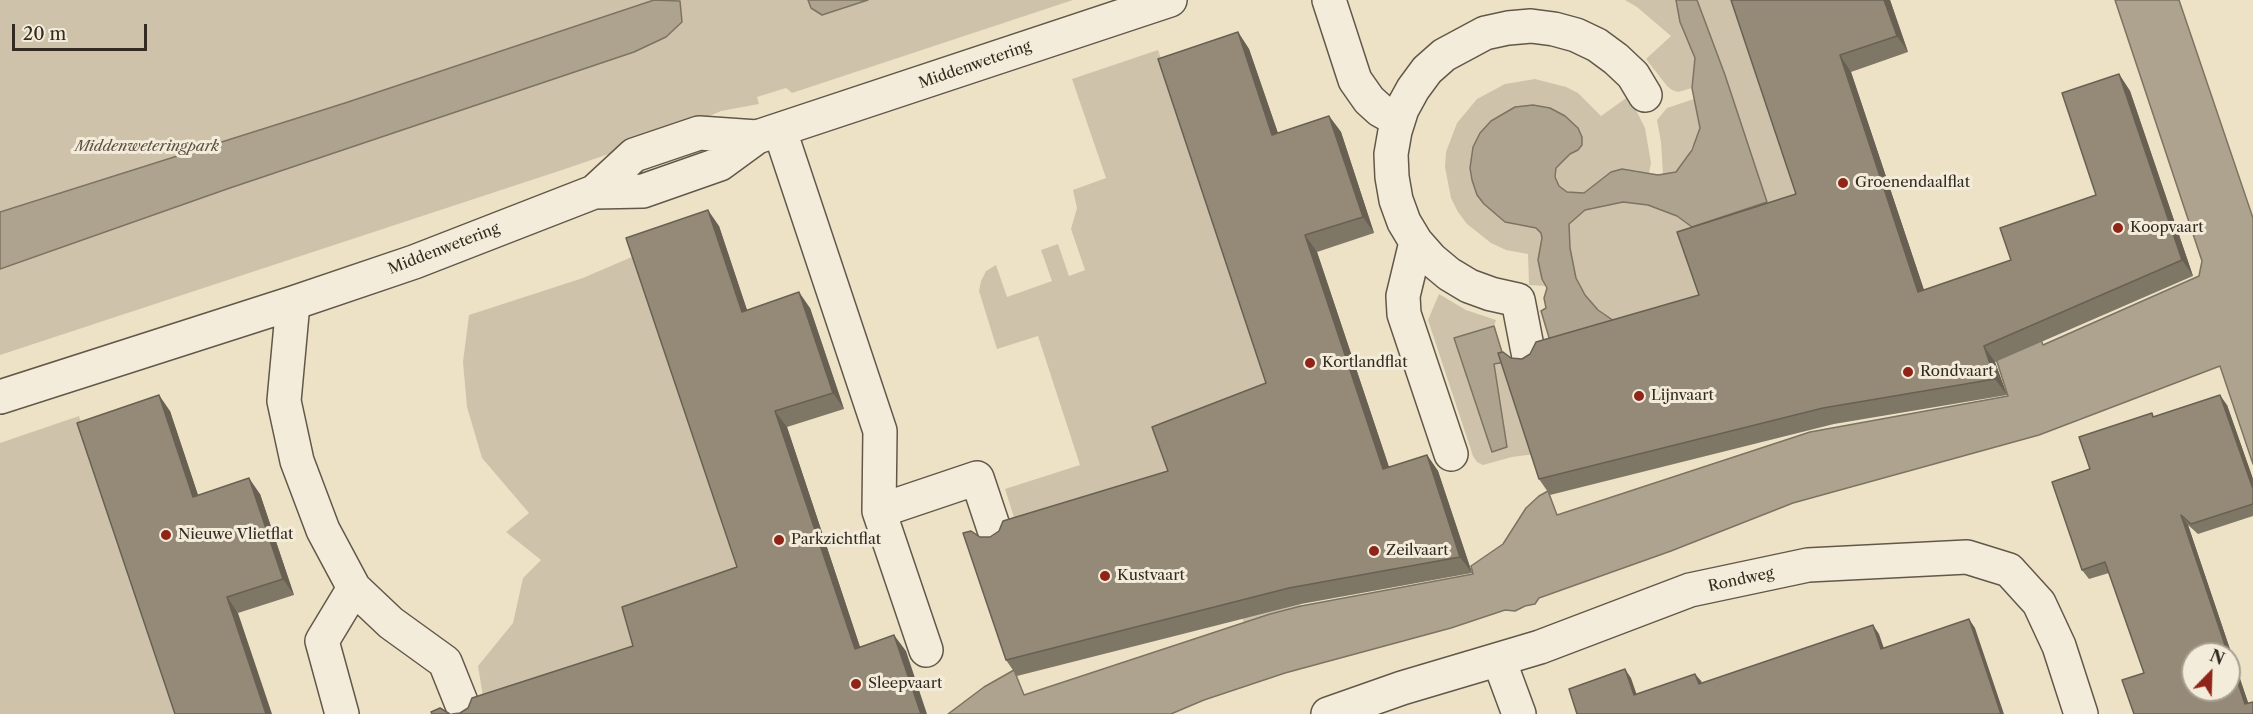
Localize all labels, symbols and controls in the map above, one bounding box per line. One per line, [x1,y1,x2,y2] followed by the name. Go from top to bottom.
[15,12,150,50] scale bar
[23,23,66,45] text: 20 m
[916,37,1034,93] street label: Middenwetering
[75,138,219,156] park label: Middenweteringpark
[1855,174,1970,192] place label: Groenendaalflat
[1836,176,1850,190] marker: Groenendaalflat
[2130,219,2204,237] place label: Koopvaart
[386,220,502,278] street label: Middenwetering
[2111,221,2125,235] marker: Koopvaart
[1322,354,1408,372] place label: Kortlandflat
[1303,356,1317,370] marker: Kortlandflat
[1920,363,1994,381] place label: Rondvaart
[1901,365,1915,379] marker: Rondvaart
[1651,387,1714,405] place label: Lijnvaart
[1632,389,1646,403] marker: Lijnvaart
[178,526,293,544] place label: Nieuwe Vlietflat
[159,528,173,542] marker: Nieuwe Vlietflat
[791,531,881,549] place label: Parkzichtflat
[772,533,786,547] marker: Parkzichtflat
[1386,542,1449,560] place label: Zeilvaart
[1367,544,1381,558] marker: Zeilvaart
[1706,564,1776,596] street label: Rondweg
[1117,567,1185,585] place label: Kustvaart
[1098,569,1112,583] marker: Kustvaart
[2181,642,2241,702] north arrow
[2207,645,2228,669] text: N
[868,675,942,693] place label: Sleepvaart
[849,677,863,691] marker: Sleepvaart

